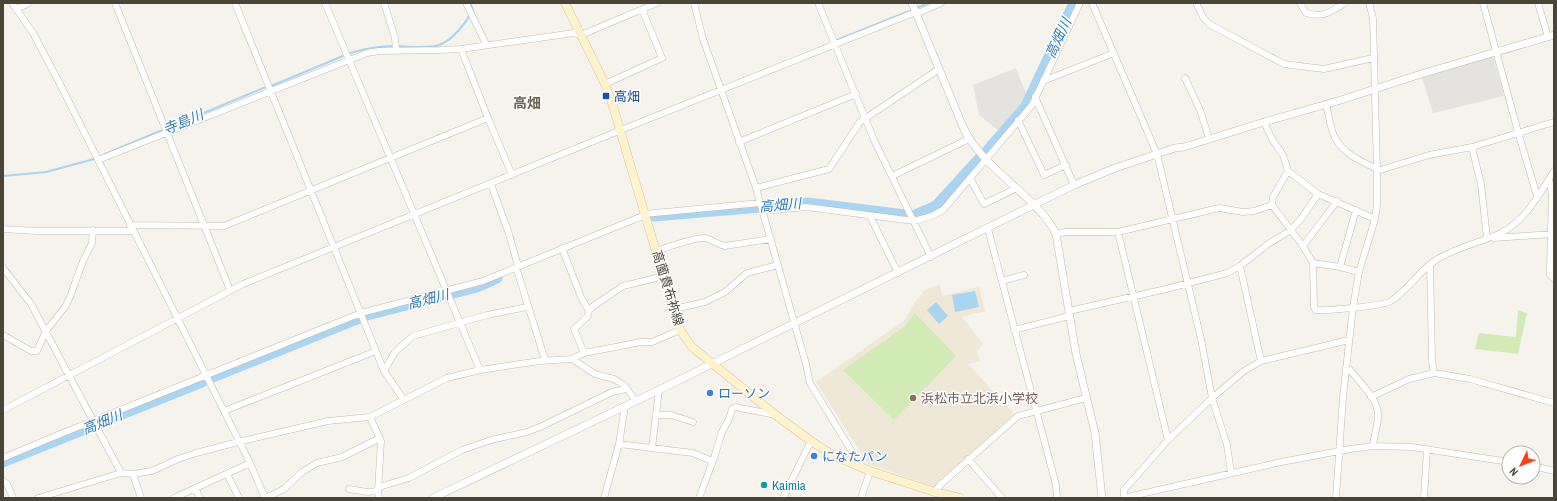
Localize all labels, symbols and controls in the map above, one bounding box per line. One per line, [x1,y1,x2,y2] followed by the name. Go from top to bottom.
[1041,13,1076,61] water label: 高畑川
[614,88,640,105] place label: 高畑
[601,91,611,101] marker: 高畑
[513,94,541,112] district label: 高畑
[160,105,208,138] water label: 寺島川
[758,194,804,216] water label: 高畑川
[648,248,688,328] street label: 高薗貴布祢線
[405,285,452,313] water label: 高畑川
[718,385,770,402] place label: ローソン
[705,388,715,398] marker: ローソン
[921,390,1038,407] place label: 浜松市立北浜小学校
[908,393,918,403] marker: 浜松市立北浜小学校
[79,405,127,438] water label: 高畑川
[1501,445,1541,485] north arrow
[822,448,888,465] place label: になたパン
[809,451,819,461] marker: になたパン
[1506,465,1521,479] text: N
[772,477,806,494] place label: Kaimia
[759,480,769,490] marker: Kaimia

